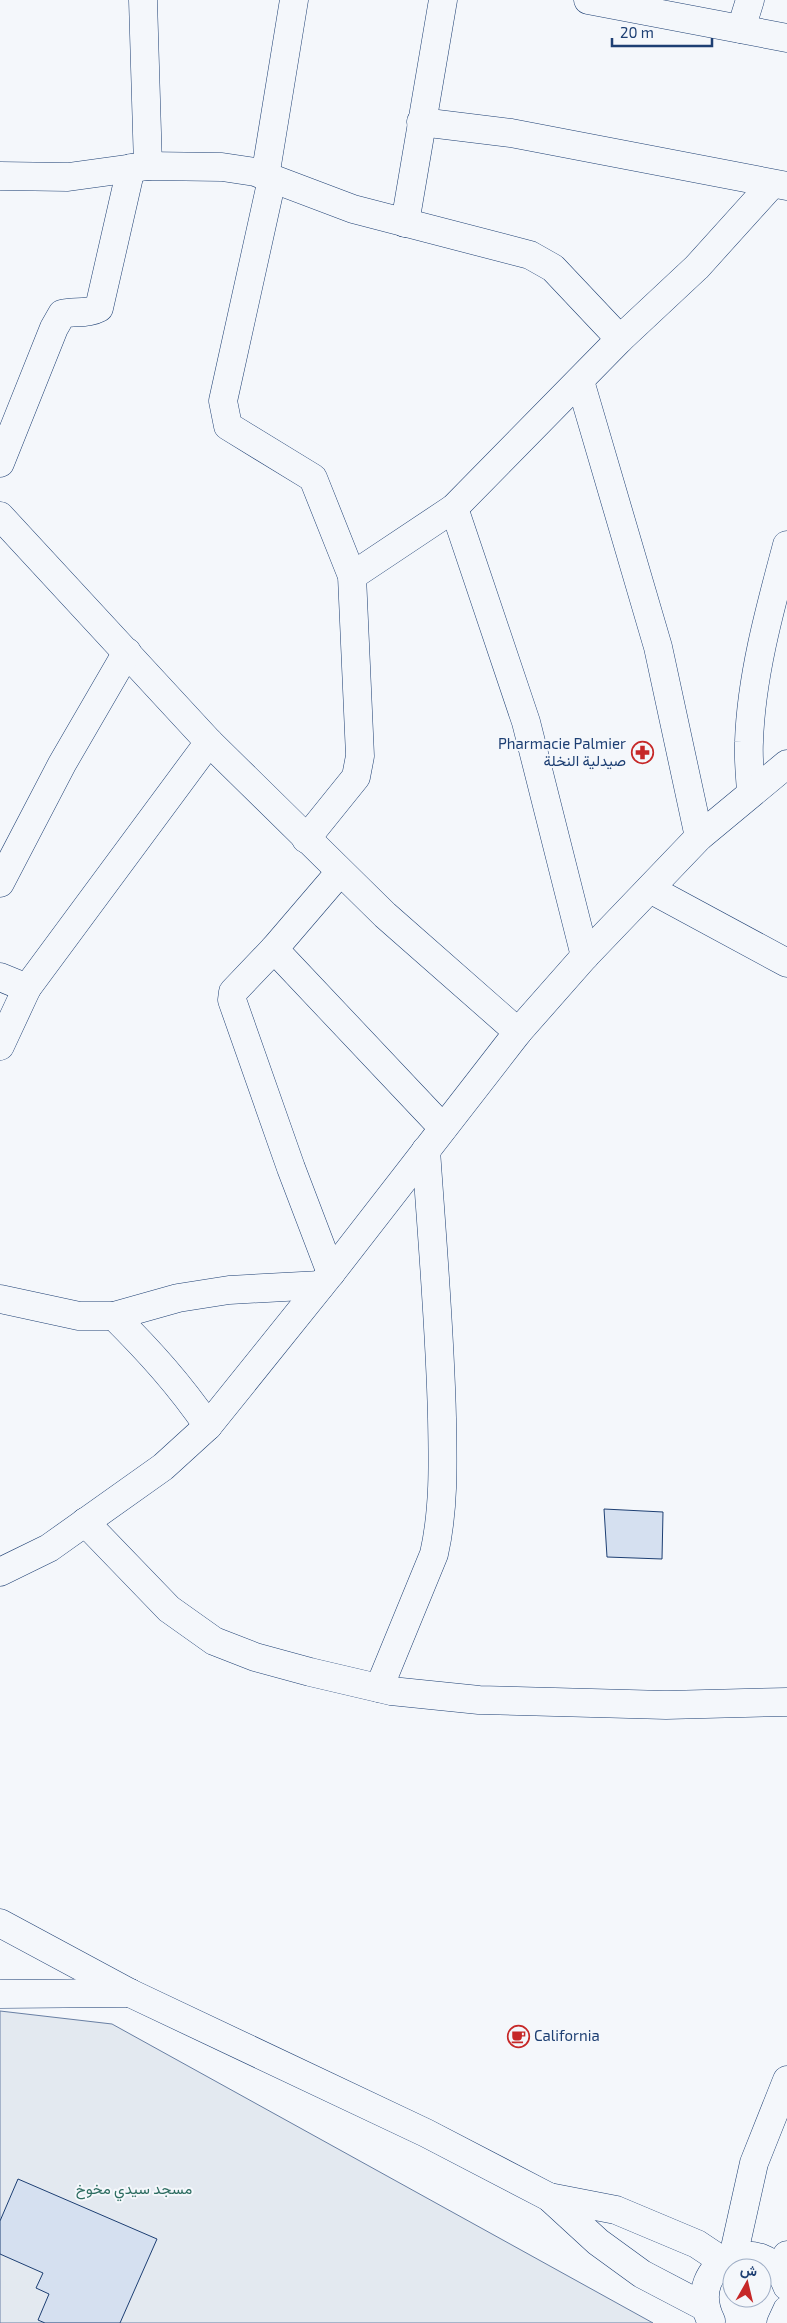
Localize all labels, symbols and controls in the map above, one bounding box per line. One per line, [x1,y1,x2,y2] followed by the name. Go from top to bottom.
[612,15,712,47] scale bar
[620,23,654,41] text: 20 m
[498,734,626,770] place label: Pharmacie Palmier صيدلية النخلة
[630,741,654,765] pharmacy icon: Pharmacie Palmier صيدلية النخلة
[506,2024,530,2048] cafe icon: California
[534,2026,600,2044] place label: California
[76,2179,192,2202] park label: مسجد سيدي مخوخ
[722,2258,772,2308] north arrow
[739,2260,759,2280] text: ش

